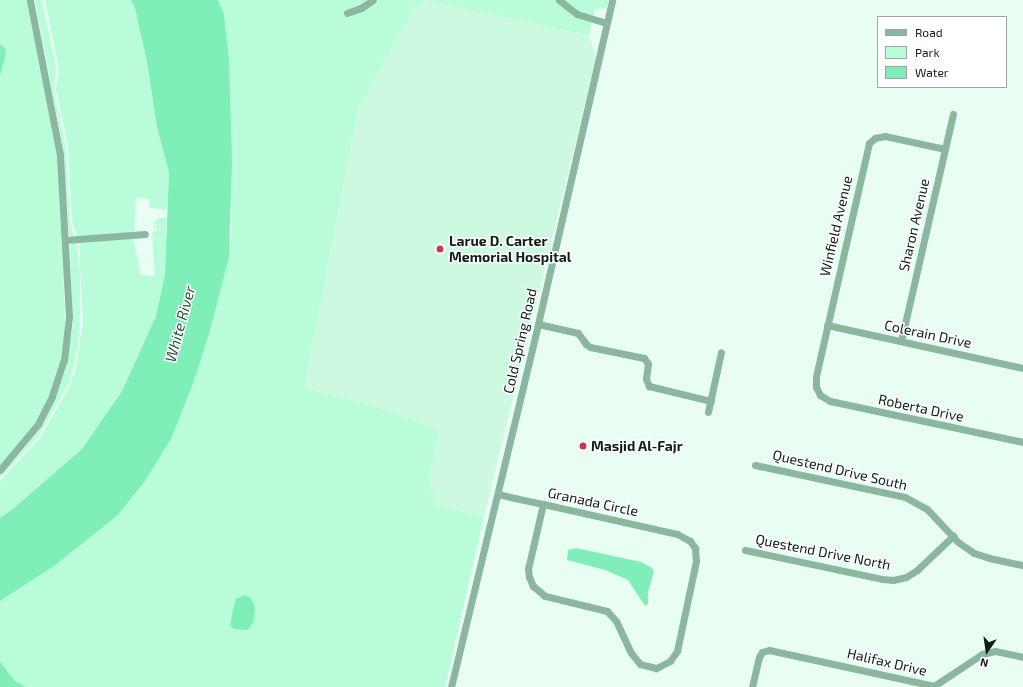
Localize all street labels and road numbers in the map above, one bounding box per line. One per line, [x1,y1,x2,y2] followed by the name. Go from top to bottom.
[816,174,856,278] street label: Winfield Avenue
[895,177,933,273] street label: Sharon Avenue
[500,287,540,395] street label: Cold Spring Road
[883,317,973,351] street label: Colerain Drive
[877,391,965,425] street label: Roberta Drive
[771,446,909,494] street label: Questend Drive South
[546,484,640,520] street label: Granada Circle
[754,531,892,573] street label: Questend Drive North
[845,645,929,679] street label: Halifax Drive

